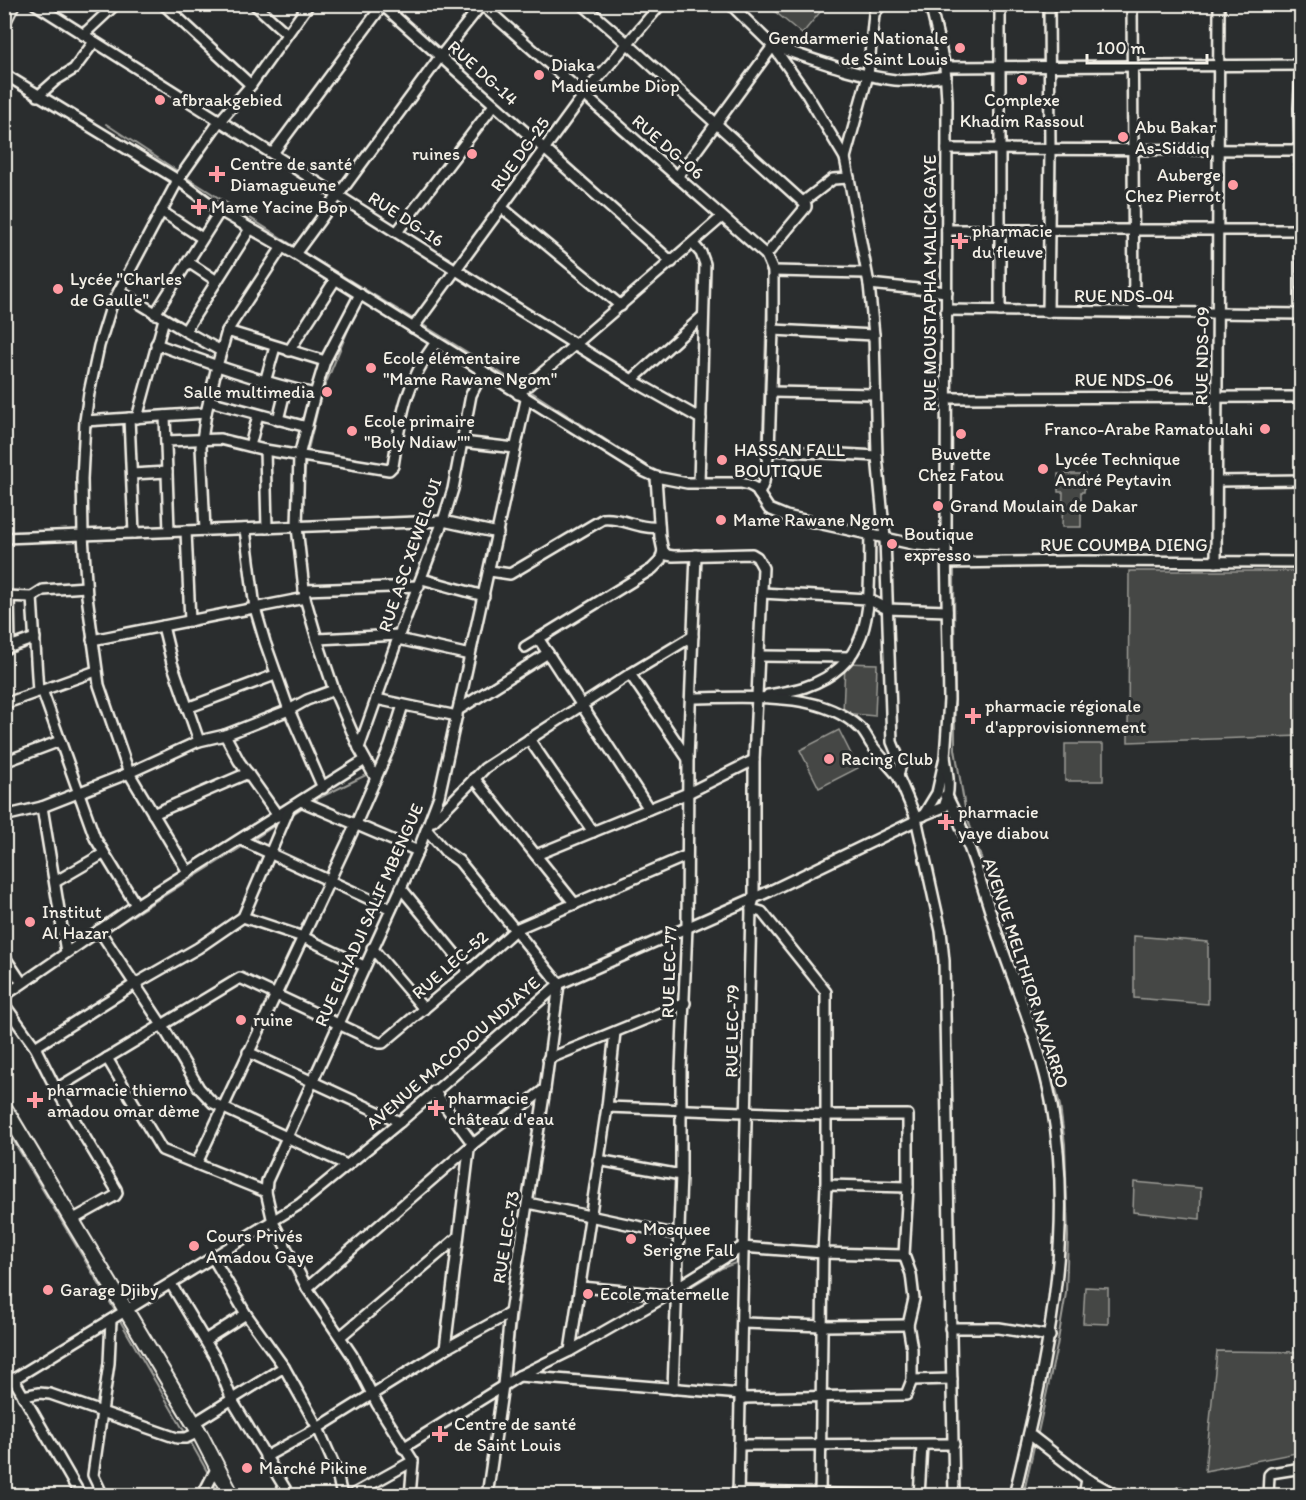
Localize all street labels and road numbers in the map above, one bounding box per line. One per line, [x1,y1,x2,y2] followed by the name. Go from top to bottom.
[443,36,523,110] street label: RUE DG-14
[627,110,709,184] street label: RUE DG-06
[486,112,554,196] street label: RUE DG-25
[919,154,941,412] street label: RUE MOUSTAPHA MALICK GAYE
[364,186,448,252] street label: RUE DG-16
[1074,285,1174,307] street label: RUE NDS-04
[1190,306,1214,406] street label: RUE NDS-09
[1075,369,1173,391] street label: RUE NDS-06
[373,475,447,635] street label: RUE ASC XEWELGUI
[1040,534,1208,556] street label: RUE COUMBA DIENG
[310,800,428,1030] street label: RUE ELHADJI SALIF MBENGUE
[978,855,1074,1091] street label: AVENUE MELTHIOR NAVARRO
[656,925,682,1019] street label: RUE LEC-77
[407,926,493,1004] street label: RUE LEC-52
[362,972,544,1134] street label: AVENUE MACODOU NDIAYE
[720,984,744,1078] street label: RUE LEC-79
[488,1189,524,1285] street label: RUE LEC-73

